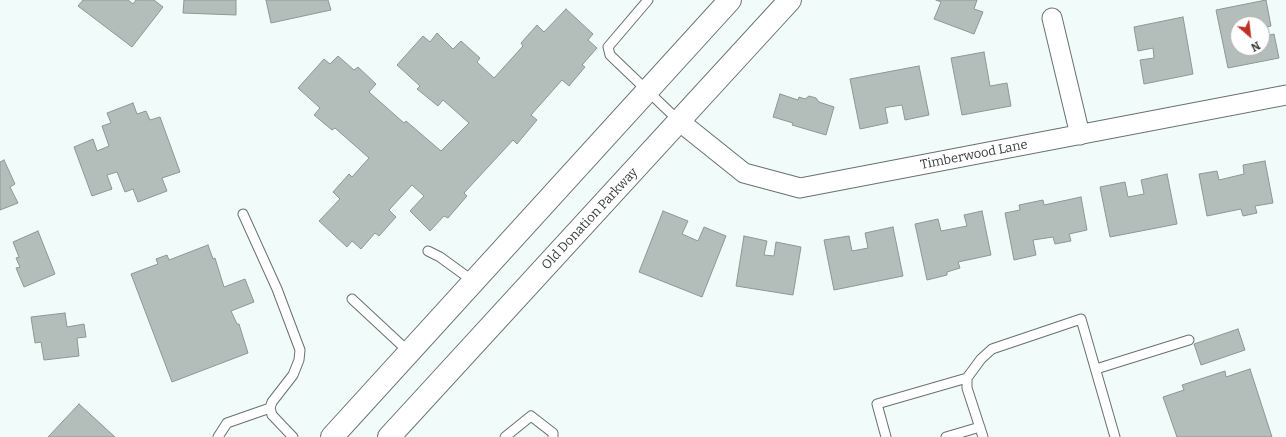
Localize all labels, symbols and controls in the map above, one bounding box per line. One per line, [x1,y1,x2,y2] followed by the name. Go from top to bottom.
[1230,16,1270,56] north arrow
[1249,38,1262,54] text: N
[919,137,1029,173] street label: Timberwood Lane
[539,165,641,273] street label: Old Donation Parkway

